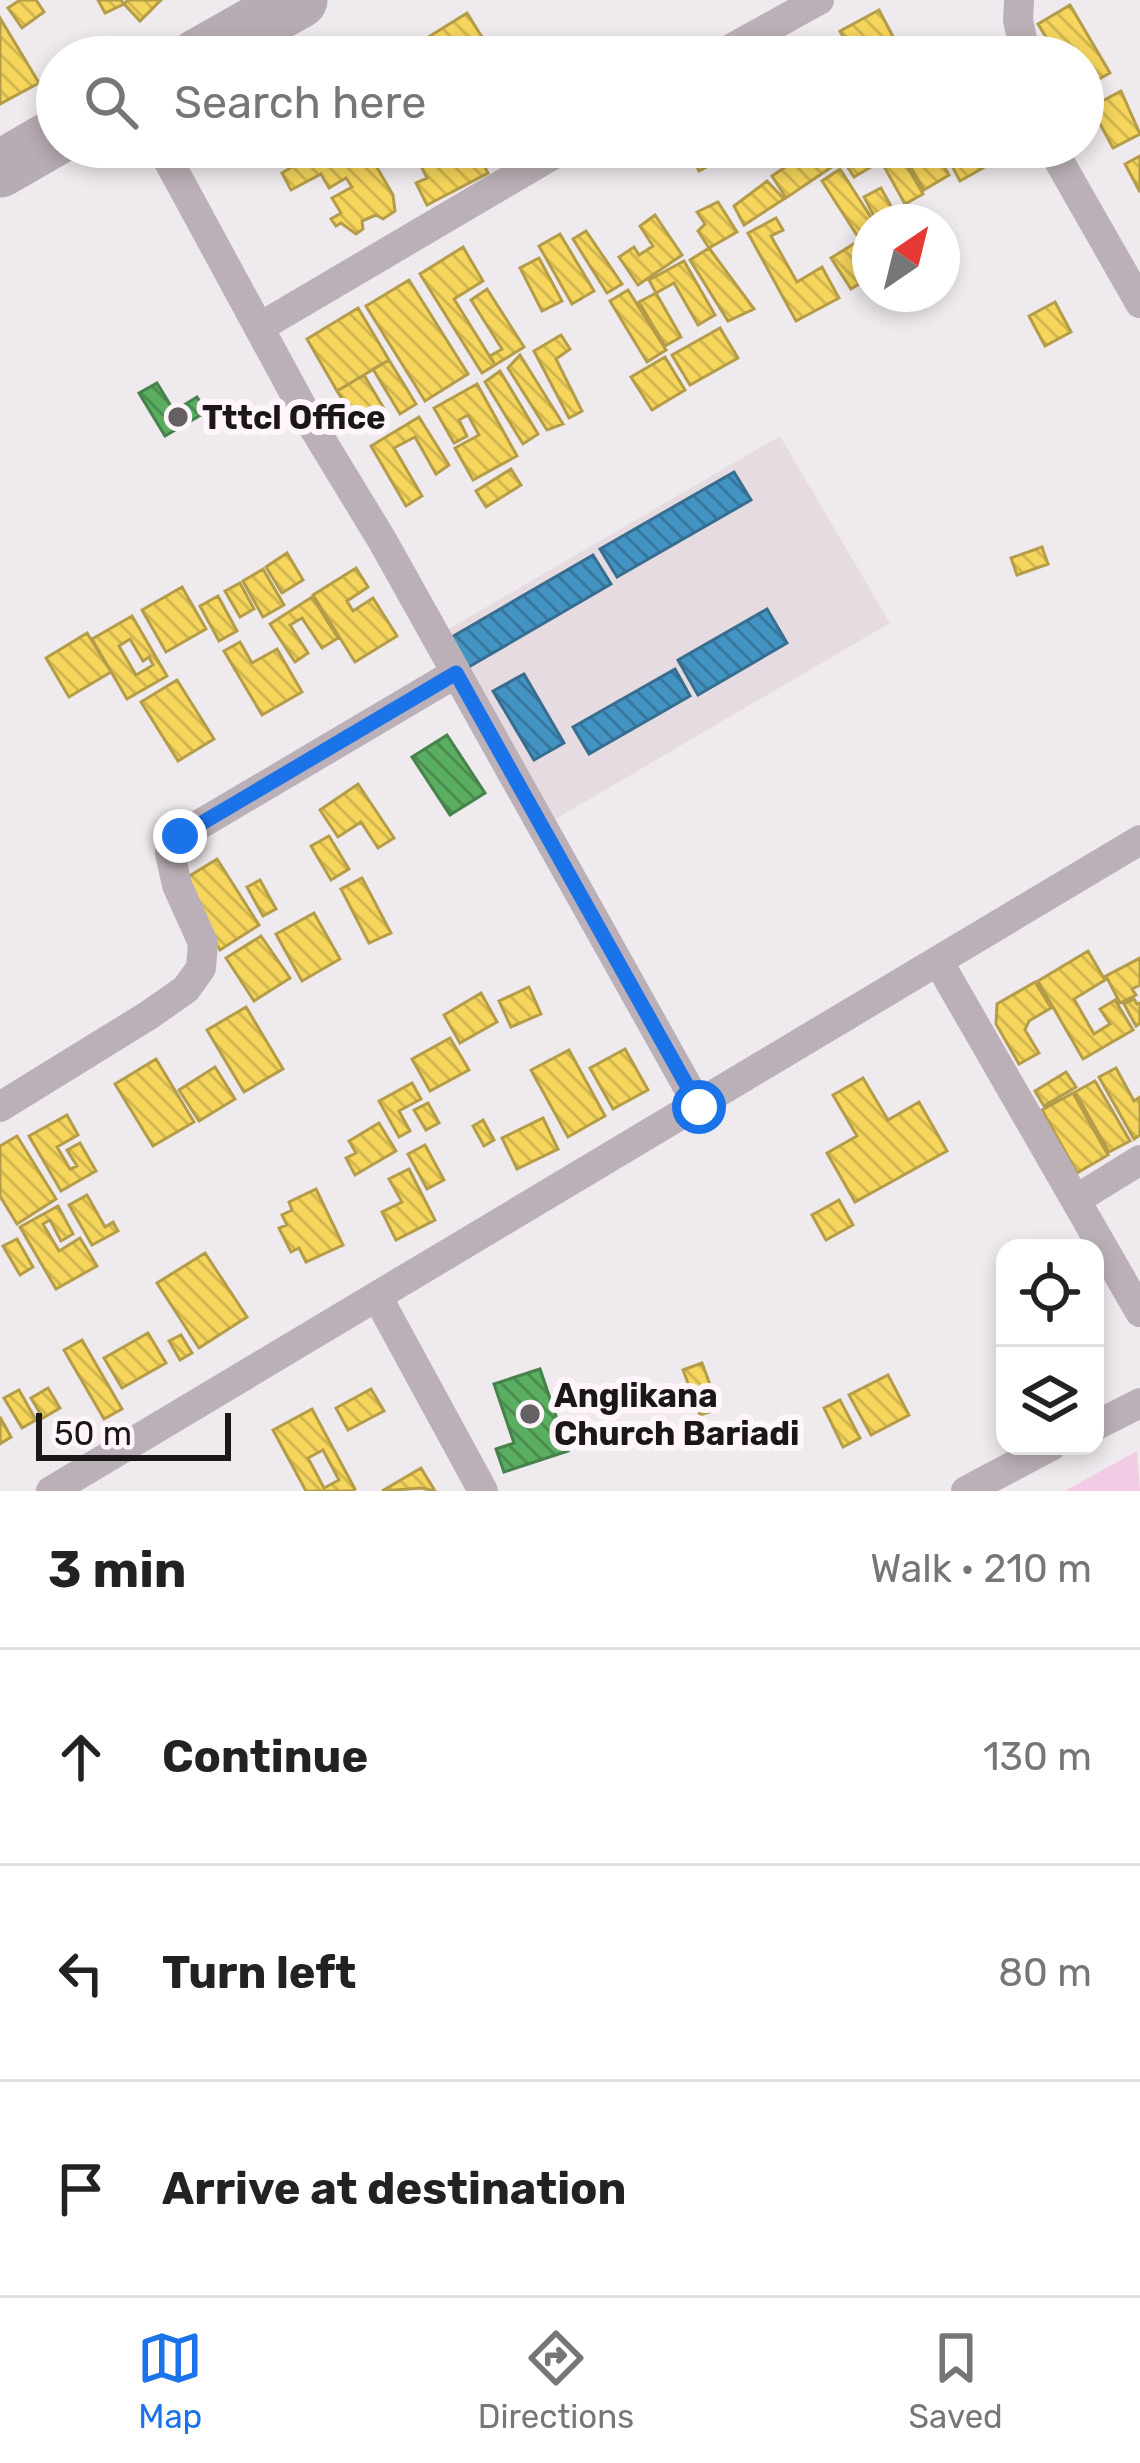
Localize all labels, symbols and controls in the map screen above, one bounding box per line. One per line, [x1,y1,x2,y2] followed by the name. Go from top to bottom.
[36,36,1104,168] search box
[78,69,144,135] icon: search
[174,76,426,129] text: Search here
[852,204,960,312] north arrow
[202,398,386,437] place label: Tttcl Office
[165,404,191,430] marker: Tttcl Office
[153,809,207,863] route end
[672,1080,726,1134] route start
[996,1239,1104,1455] map controls
[996,1239,1104,1347] button: locate
[996,1347,1104,1455] button: layers
[554,1376,799,1453] place label: Anglikana Church Bariadi
[517,1401,543,1427] marker: Anglikana Church Bariadi
[36,1407,231,1460] scale bar
[54,1414,132,1453] text: 50 m
[48,1539,187,1600] text: 3 min
[870,1546,1092,1592] text: Walk · 210 m
[48,1724,114,1790] icon: ahead
[162,1730,368,1783] text: Continue
[983,1734,1092,1780] text: 130 m
[48,1940,114,2006] icon: left
[162,1946,356,1999] text: Turn left
[998,1950,1092,1996] text: 80 m
[48,2156,114,2222] icon: arrive
[162,2162,627,2215] text: Arrive at destination
[137,2325,203,2436] tab: Map
[478,2325,634,2436] tab: Directions
[909,2325,1003,2436] tab: Saved

